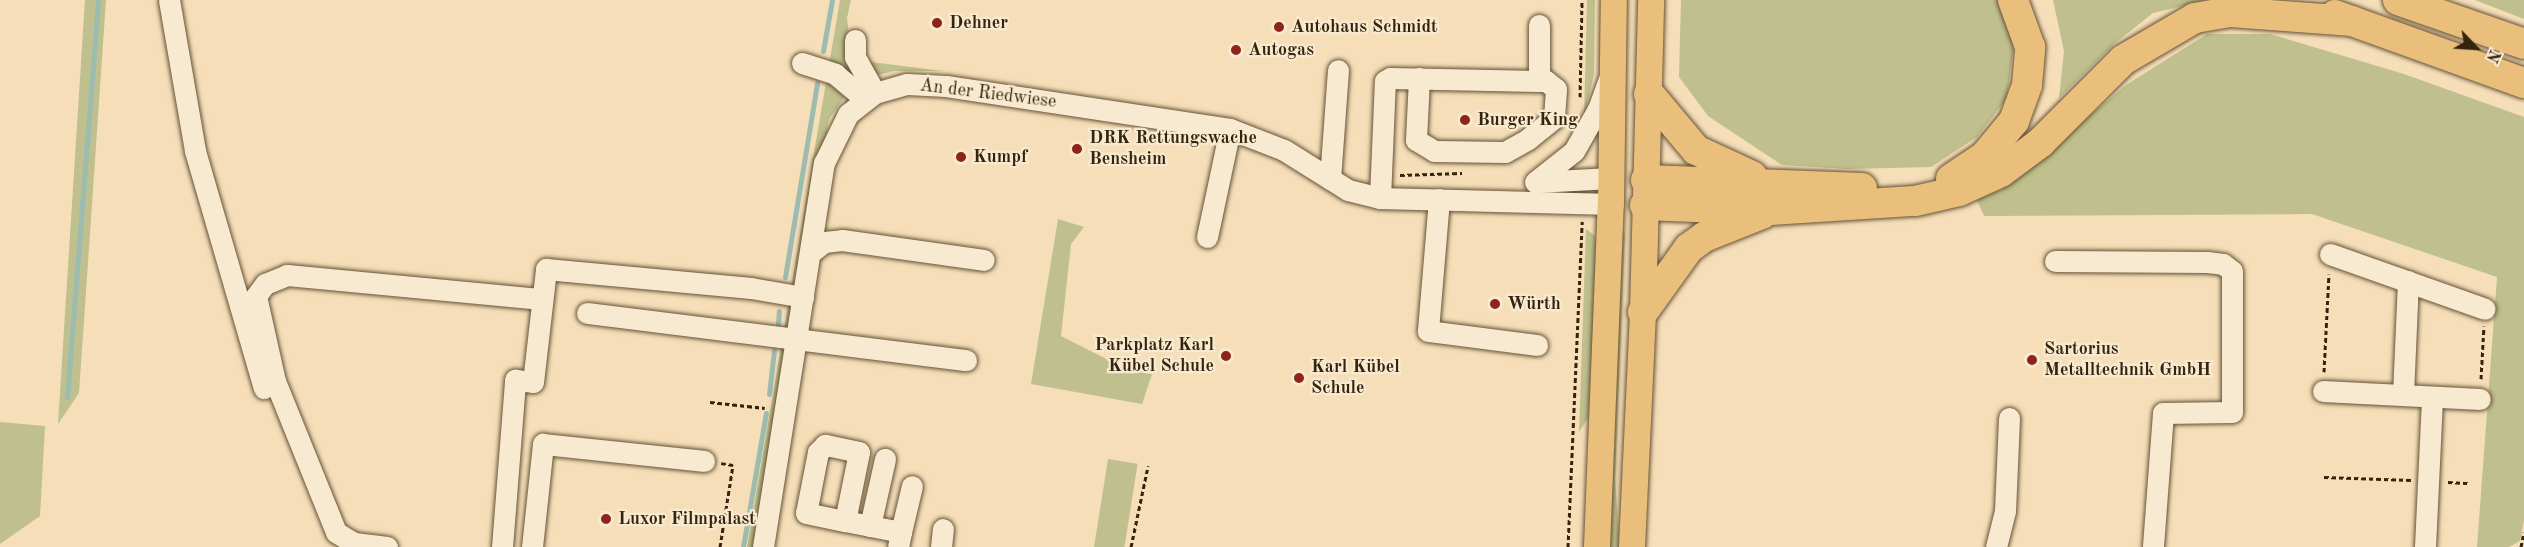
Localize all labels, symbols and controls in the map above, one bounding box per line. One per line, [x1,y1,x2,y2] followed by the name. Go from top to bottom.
[949,12,1008,34] place label: Dehner
[930,16,944,30] marker: Dehner
[1291,16,1438,38] place label: Autohaus Schmidt
[2446,18,2506,78] north arrow
[1272,20,1286,34] marker: Autohaus Schmidt
[1248,39,1314,61] place label: Autogas
[1229,43,1243,57] marker: Autogas
[2482,47,2502,65] text: N
[919,75,1057,113] street label: An der Riedwiese
[1477,109,1578,131] place label: Burger King
[1458,113,1472,127] marker: Burger King
[1089,128,1257,170] place label: DRK Rettungswache Bensheim
[1070,142,1084,156] marker: DRK Rettungswache Bensheim
[973,146,1027,168] place label: Kumpf
[954,150,968,164] marker: Kumpf
[1507,293,1561,315] place label: Würth
[1488,297,1502,311] marker: Würth
[1094,335,1214,378] place label: Parkplatz Karl Kübel Schule
[2044,339,2211,382] place label: Sartorius Metalltechnik GmbH
[1219,349,1233,363] marker: Parkplatz Karl Kübel Schule
[2025,353,2039,367] marker: Sartorius Metalltechnik GmbH
[1311,357,1400,400] place label: Karl Kübel Schule
[1292,371,1306,385] marker: Karl Kübel Schule
[618,508,756,530] place label: Luxor Filmpalast
[599,512,613,526] marker: Luxor Filmpalast

